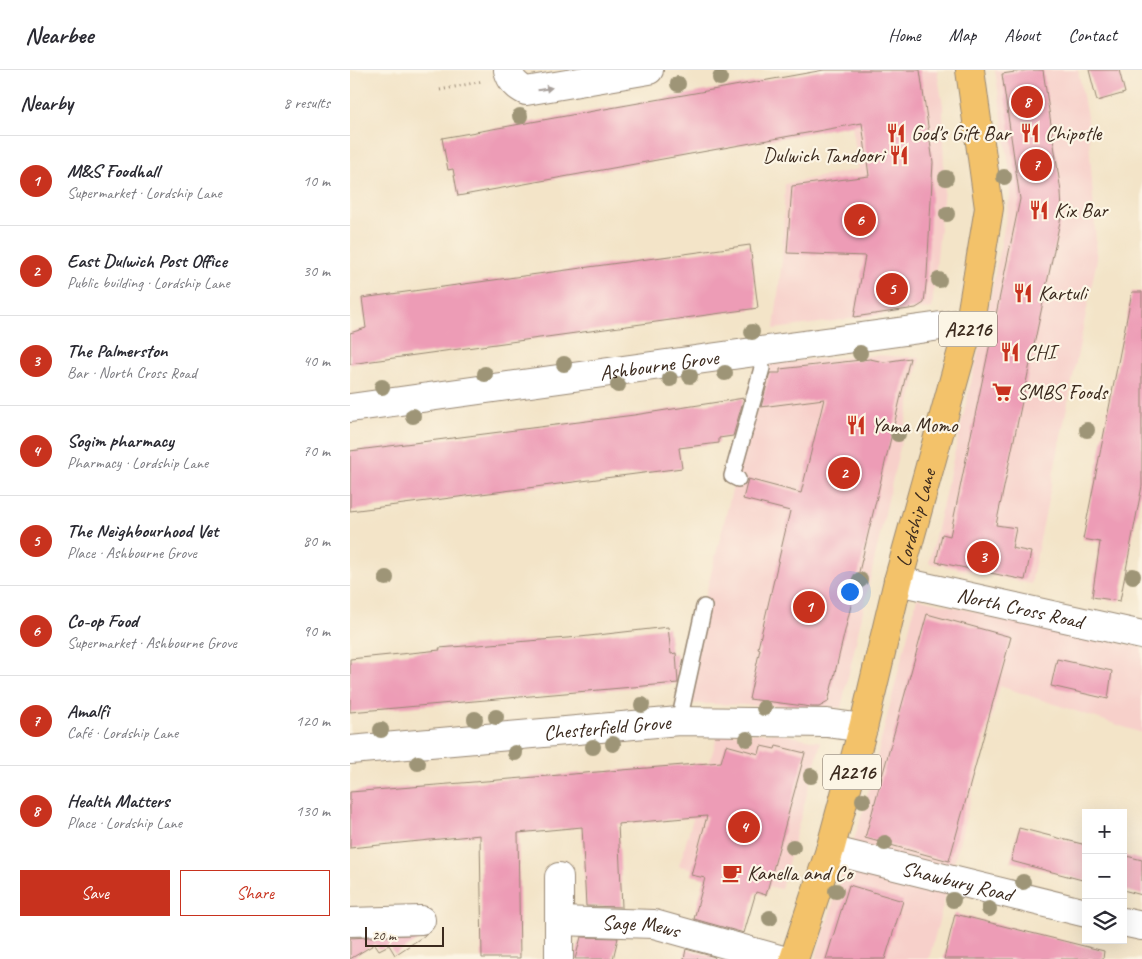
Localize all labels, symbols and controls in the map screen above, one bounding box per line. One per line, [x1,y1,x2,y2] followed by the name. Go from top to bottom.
[25,20,93,50] text: Nearbee
[888,24,921,46] text: Home
[949,24,976,46] text: Map
[1004,24,1040,46] text: About
[1068,24,1117,46] text: Contact
[1011,83,1043,121] pin: 8
[538,84,554,92] one-way arrow
[20,90,73,116] text: Nearby
[283,93,330,113] text: 8 results
[911,120,1012,146] place label: God's Gift Bar
[1045,120,1102,146] place label: Chipotle
[885,122,907,144] restaurant icon: God's Gift Bar
[1019,122,1041,144] restaurant icon: Chipotle
[763,142,887,168] place label: Dulwich Tandoori
[888,144,910,166] restaurant icon: Dulwich Tandoori
[1020,146,1052,184] pin: 7
[67,159,159,183] text: M&S Foodhall
[32,171,40,191] text: 1
[303,171,330,191] text: 10 m
[67,183,222,203] text: Supermarket · Lordship Lane
[1054,197,1109,223] place label: Kix Bar
[1028,199,1050,221] restaurant icon: Kix Bar
[844,201,876,239] pin: 6
[67,249,227,273] text: East Dulwich Post Office
[32,261,40,281] text: 2
[303,261,330,281] text: 30 m
[876,270,908,308] pin: 5
[67,273,230,293] text: Public building · Lordship Lane
[1038,280,1090,306] place label: Kartuli
[1012,282,1034,304] restaurant icon: Kartuli
[939,312,997,346] road number: A2216
[67,339,168,363] text: The Palmerston
[1025,339,1060,365] place label: CHI
[999,341,1021,363] restaurant icon: CHI
[598,344,721,386] street label: Ashbourne Grove
[32,351,40,371] text: 3
[303,351,330,371] text: 40 m
[67,363,196,383] text: Bar · North Cross Road
[1017,379,1109,405] place label: SMBS Foods
[991,381,1013,403] supermarket icon: SMBS Foods
[871,412,959,438] place label: Yama Momo
[845,414,867,436] restaurant icon: Yama Momo
[67,429,174,453] text: Sogim pharmacy
[32,441,40,461] text: 4
[303,441,330,461] text: 70 m
[67,453,208,473] text: Pharmacy · Lordship Lane
[828,454,860,492] pin: 2
[890,464,942,569] street label: Lordship Lane
[67,519,218,543] text: The Neighbourhood Vet
[33,531,39,551] text: 5
[303,531,330,551] text: 80 m
[967,538,999,576] pin: 3
[67,543,197,563] text: Place · Ashbourne Grove
[837,579,863,605] your location
[955,581,1089,635] street label: North Cross Road
[793,588,825,626] pin: 1
[67,609,138,633] text: Co-op Food
[32,621,40,641] text: 6
[303,621,330,641] text: 90 m
[67,633,237,653] text: Supermarket · Ashbourne Grove
[67,699,108,723] text: Amalfi
[542,709,673,746] street label: Chesterfield Grove
[32,711,40,731] text: 7
[296,711,330,731] text: 120 m
[67,723,178,743] text: Café · Lordship Lane
[823,754,881,790] road number: A2216
[67,789,169,813] text: Health Matters
[32,801,40,821] text: 8
[296,801,330,821] text: 130 m
[728,808,760,846] pin: 4
[1082,809,1127,944] map controls
[1082,809,1127,854] button: +
[67,813,182,833] text: Place · Lordship Lane
[1082,854,1127,899] button: −
[899,855,1018,908] street label: Shawbury Road
[747,860,855,886] place label: Kanella and Co
[721,862,743,884] cafe icon: Kanella and Co
[20,870,170,916] button: Save
[180,870,330,916] button: Share
[1082,899,1127,944] button: layers
[601,909,685,944] street label: Sage Mews
[365,924,444,947] scale bar
[372,927,396,944] text: 20 m

